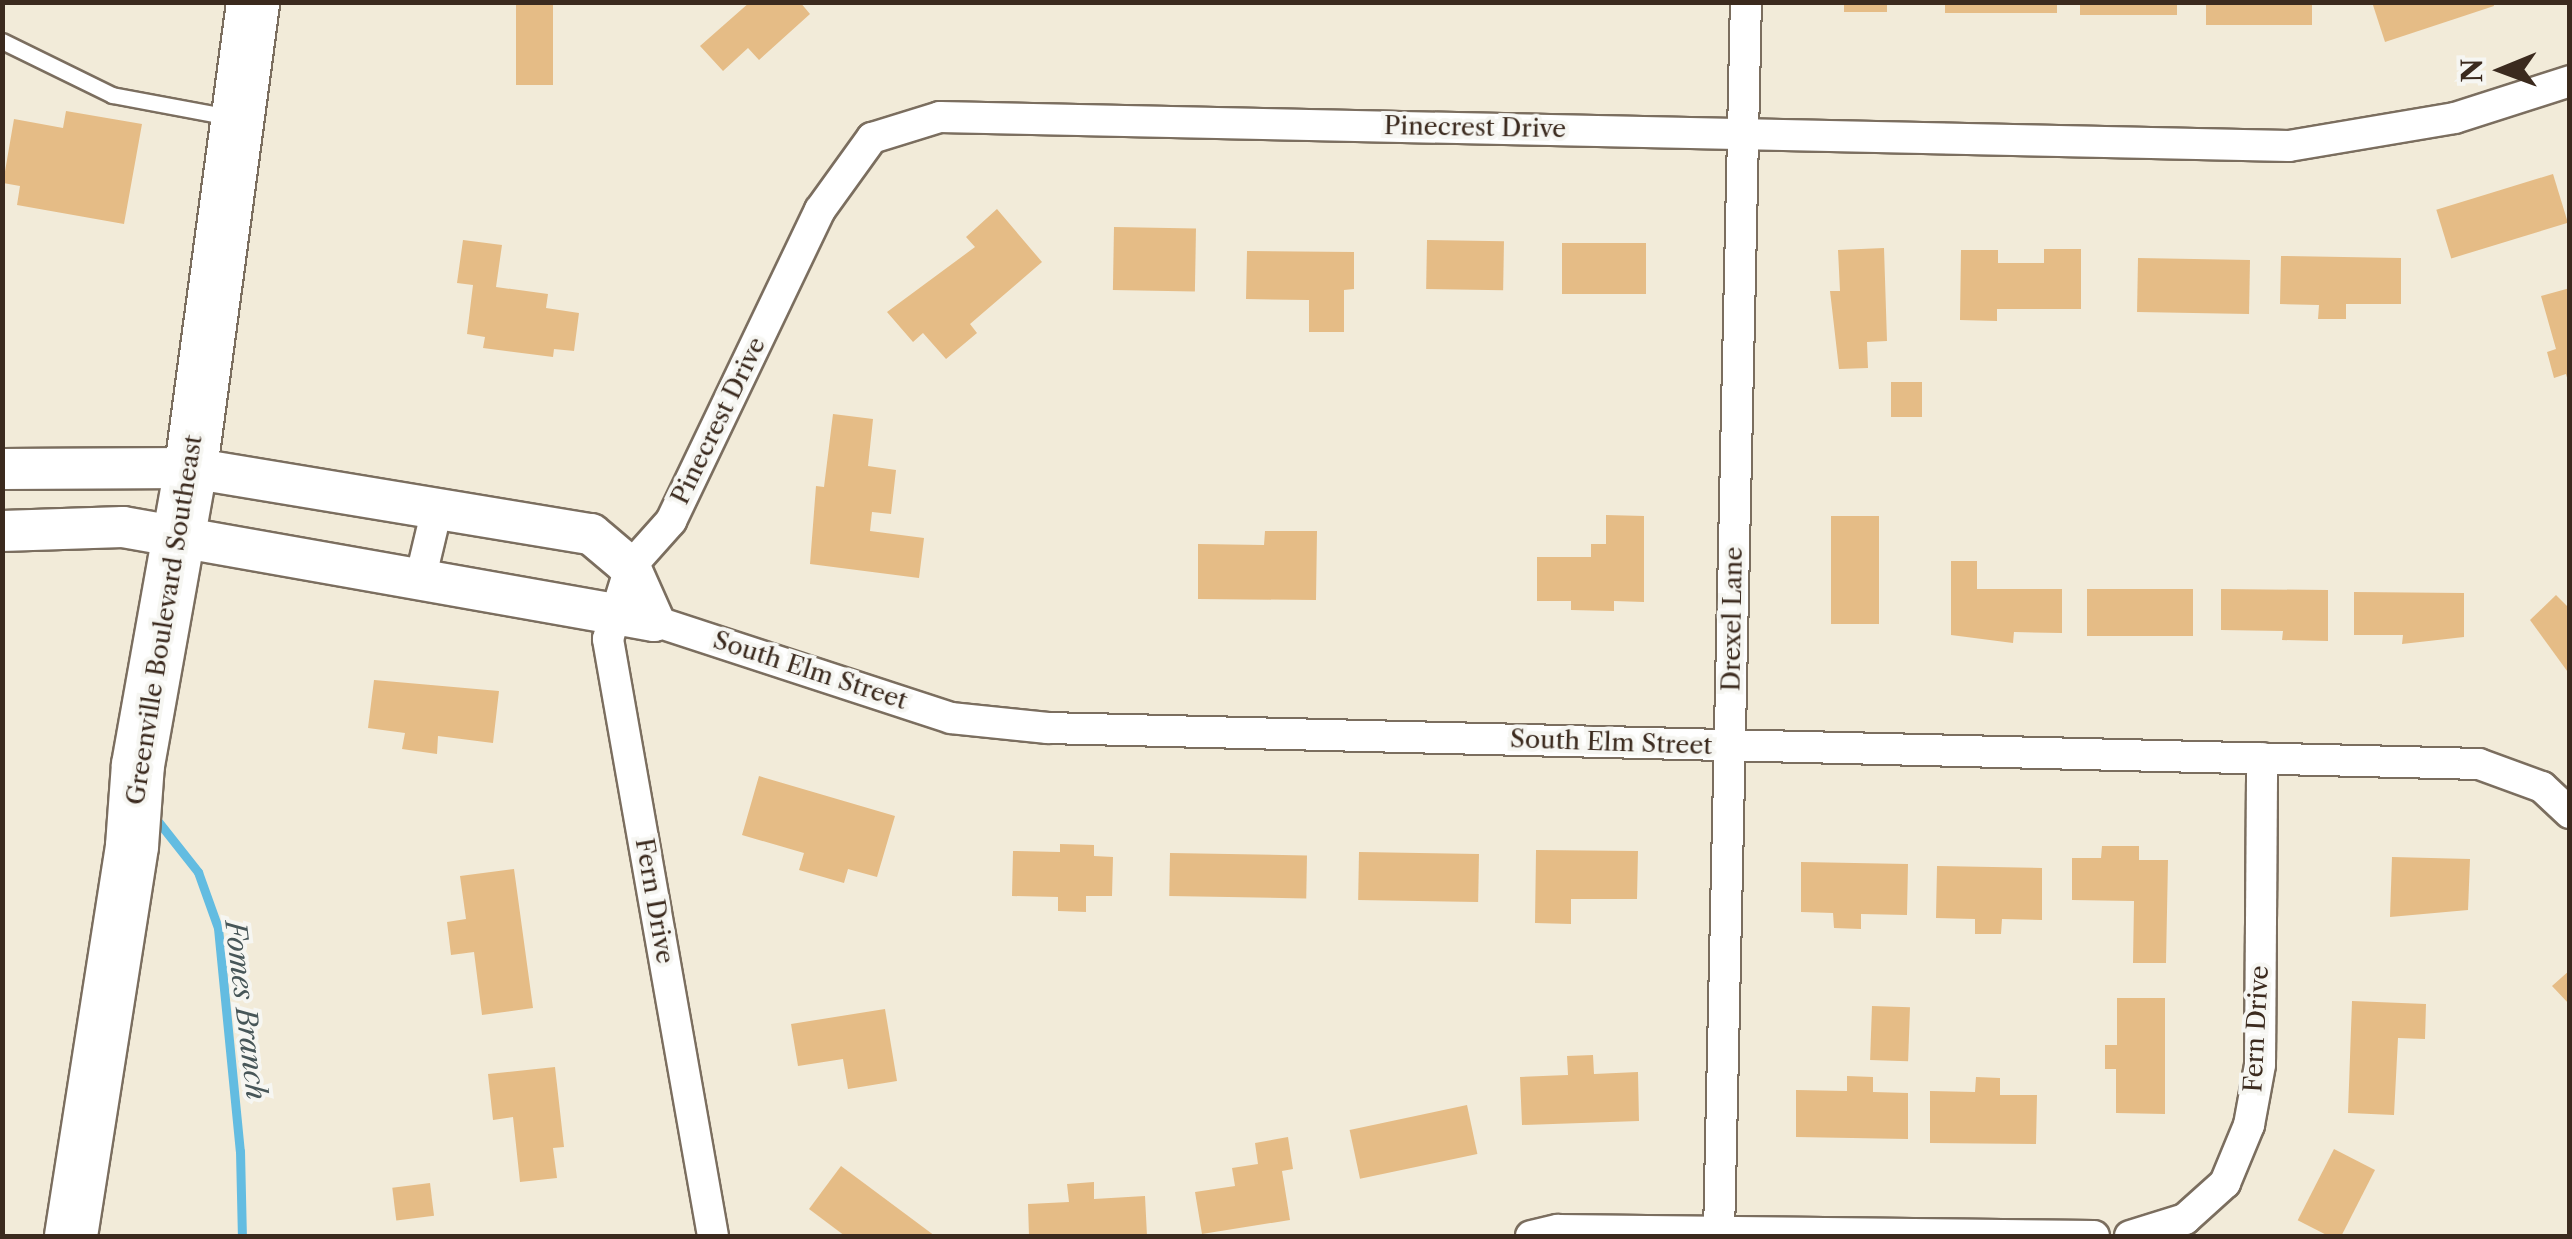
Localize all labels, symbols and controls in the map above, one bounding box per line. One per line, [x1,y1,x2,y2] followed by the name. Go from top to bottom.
[2452,20,2552,120] north arrow
[2455,58,2489,83] text: N
[1384,111,1566,145] street label: Pinecrest Drive
[666,332,772,510] street label: Pinecrest Drive
[121,433,209,807] street label: Greenville Boulevard Southeast
[1717,546,1749,692] street label: Drexel Lane
[709,625,911,717] street label: South Elm Street
[1509,724,1713,762] street label: South Elm Street
[628,836,680,966] street label: Fern Drive
[218,918,274,1102] water label: Fomes Branch
[2239,965,2275,1093] street label: Fern Drive

